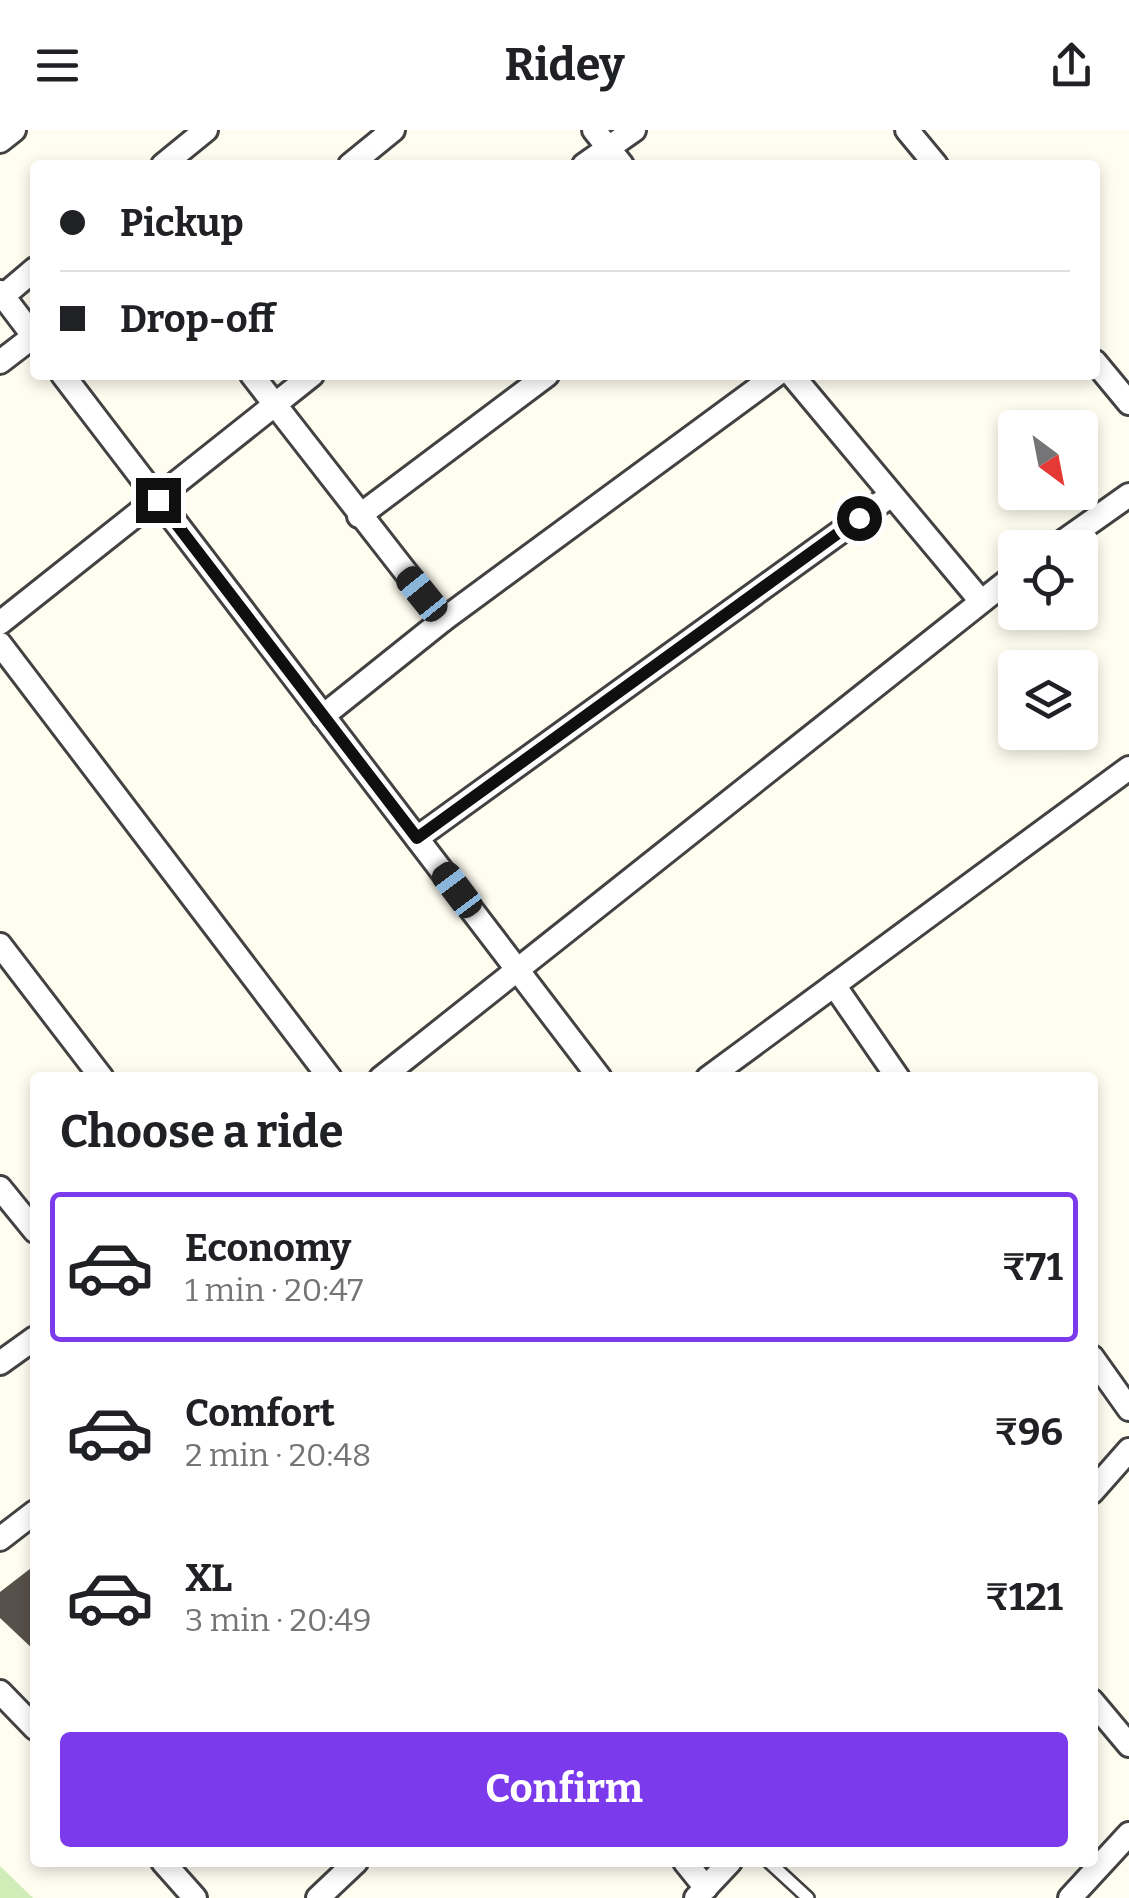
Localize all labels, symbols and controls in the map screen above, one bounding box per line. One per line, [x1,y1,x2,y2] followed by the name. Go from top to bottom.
[30,38,85,93] icon: menu
[504,38,625,92] text: Ridey
[1044,38,1099,93] icon: share
[120,200,244,246] text: Pickup
[120,296,275,342] text: Drop-off
[998,410,1098,510] north arrow
[998,410,1098,750] map controls
[136,478,181,523] route end
[837,496,882,541] route start
[998,530,1098,630] button: locate
[391,561,453,627] car
[998,650,1098,750] button: layers
[427,857,487,923] car
[60,1105,343,1159] text: Choose a ride
[65,1222,155,1312] icon: car
[185,1225,351,1271] text: Economy
[1002,1244,1063,1290] text: ₹71
[185,1271,363,1309] text: 1 min · 20:47
[65,1387,155,1477] icon: car
[185,1390,335,1436] text: Comfort
[994,1409,1063,1455] text: ₹96
[185,1436,371,1474] text: 2 min · 20:48
[65,1552,155,1642] icon: car
[185,1555,232,1601] text: XL
[985,1574,1063,1620] text: ₹121
[185,1601,372,1639] text: 3 min · 20:49
[60,1732,1068,1847] button: Confirm

